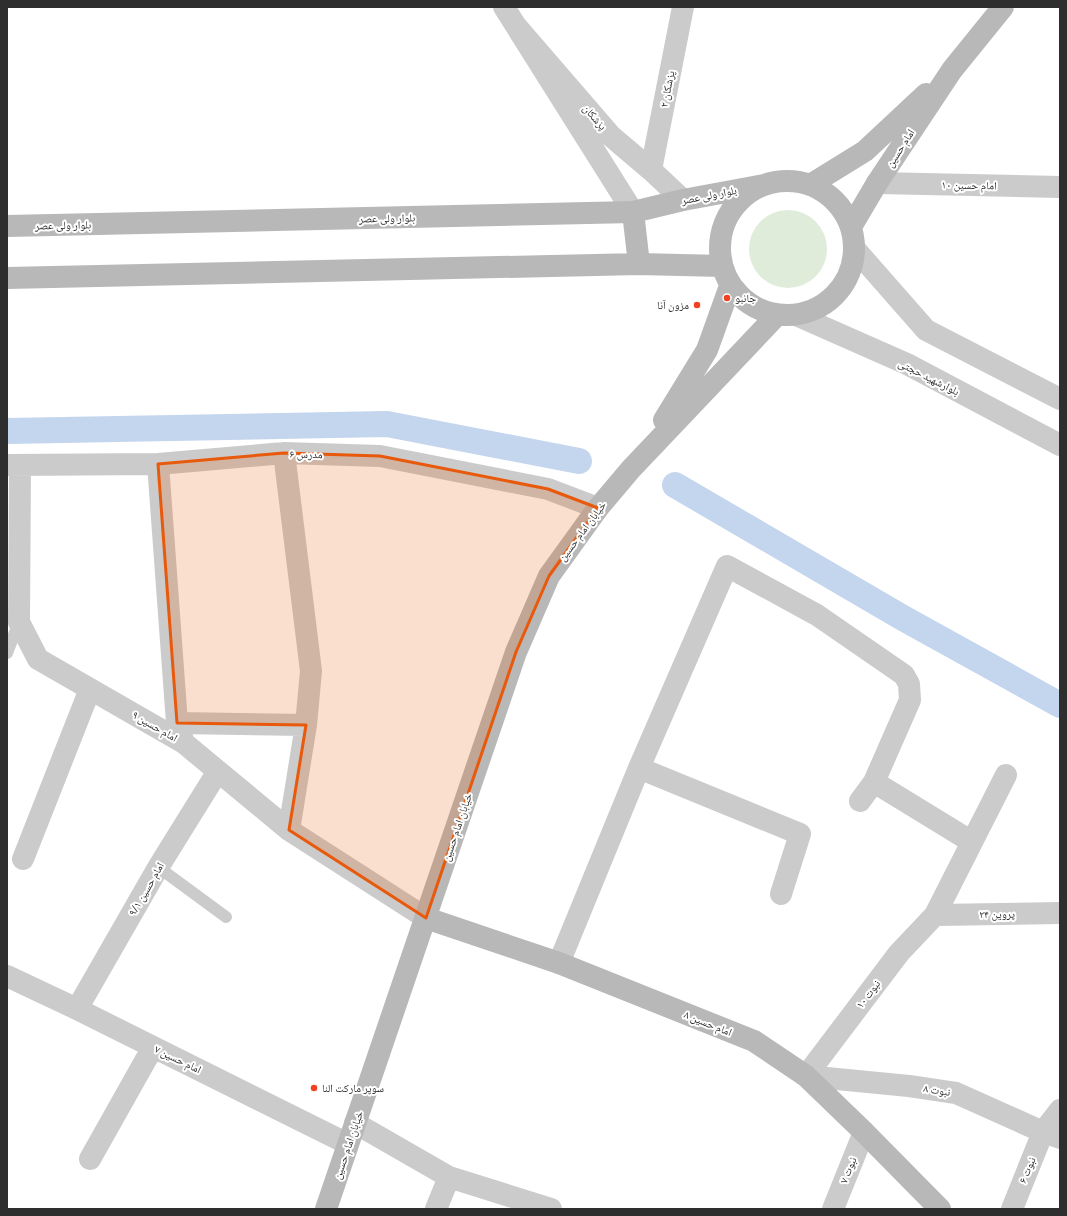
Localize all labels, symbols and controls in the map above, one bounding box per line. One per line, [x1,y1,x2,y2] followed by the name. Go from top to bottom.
[656,69,678,109] street label: پزشکان ۲
[579,101,611,134] street label: پزشکان
[882,126,918,170] street label: امام حسین
[941,177,997,193] street label: ۱۰ امام حسین
[679,182,738,208] street label: بلوار ولی عصر
[358,210,415,227] street label: بلوار ولی عصر
[34,217,91,234] street label: بلوار ولی عصر
[735,290,756,306] place label: جانبو
[722,293,732,303] marker: جانبو
[657,297,689,313] place label: مزون آنا
[692,300,702,310] marker: مزون آنا
[896,355,962,399] street label: بلوارشهید حجتی
[289,446,323,462] street label: مدرس ۶
[554,498,610,564] street label: خیابان امام حسین
[129,707,181,745] street label: امام حسین ۹
[438,791,476,863] street label: خیابان امام حسین
[124,859,168,919] street label: امام حسین ۹/۱
[979,906,1015,922] street label: پروین ۲۴
[852,976,884,1012] street label: نبوت ۱۰
[682,1006,734,1040] street label: امام حسین ۸
[152,1041,204,1077] street label: امام حسین ۷
[322,1080,384,1096] place label: سوپر مارکت النا
[922,1080,952,1100] street label: نبوت ۸
[309,1083,319,1093] marker: سوپر مارکت النا
[329,1109,367,1181] street label: خیابان امام حسین
[835,1154,861,1186] street label: نبوت ۷
[1014,1154,1040,1186] street label: نبوت ۶

